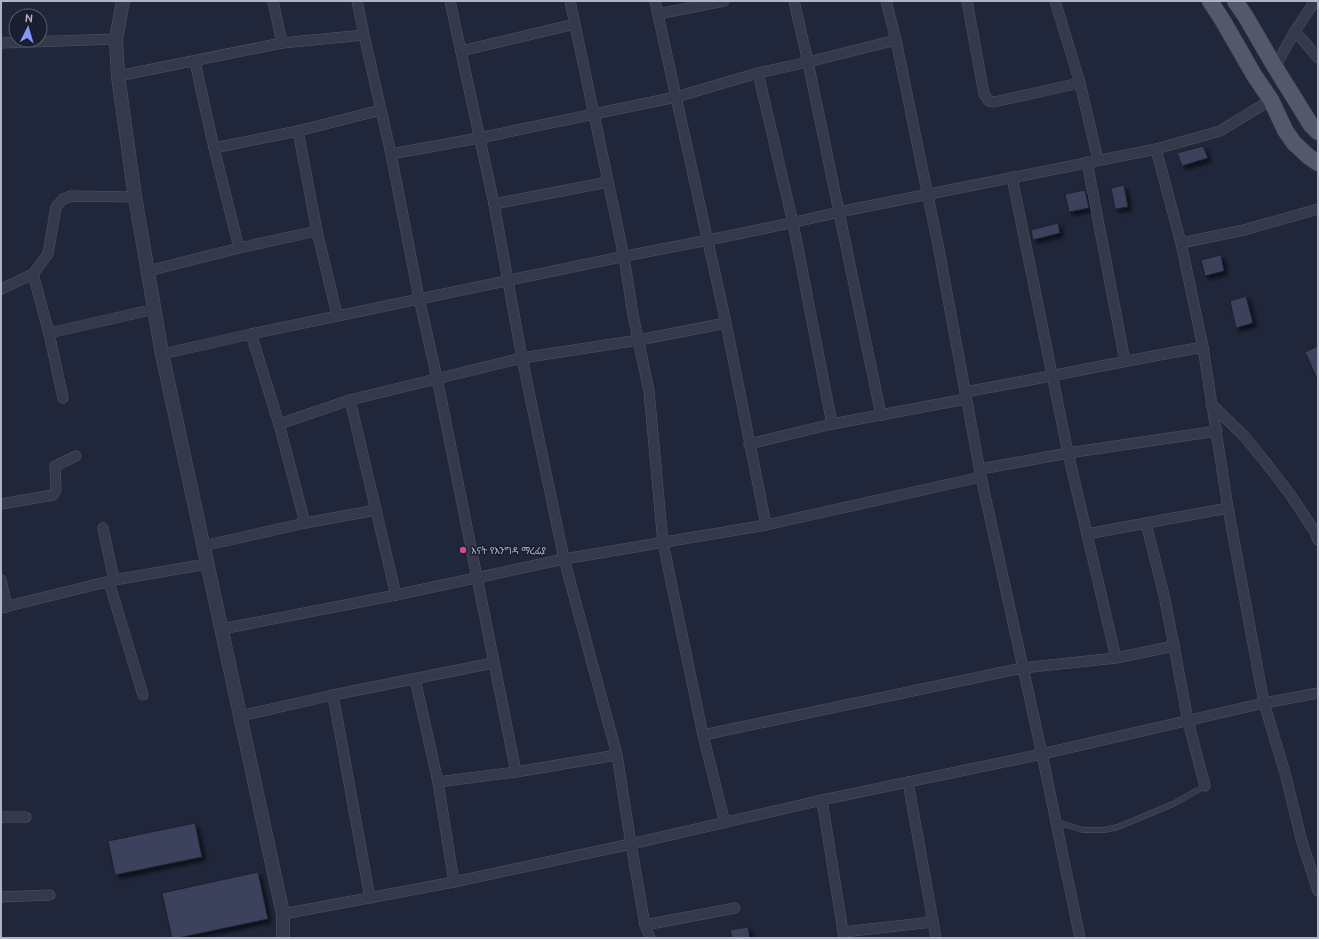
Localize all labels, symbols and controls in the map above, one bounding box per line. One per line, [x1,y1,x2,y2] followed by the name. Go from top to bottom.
[8,8,48,48] north arrow
[24,12,33,24] text: N
[458,545,468,555] marker: እናት የእንግዳ ማረፊያ
[471,545,546,556] place label: እናት የእንግዳ ማረፊያ

